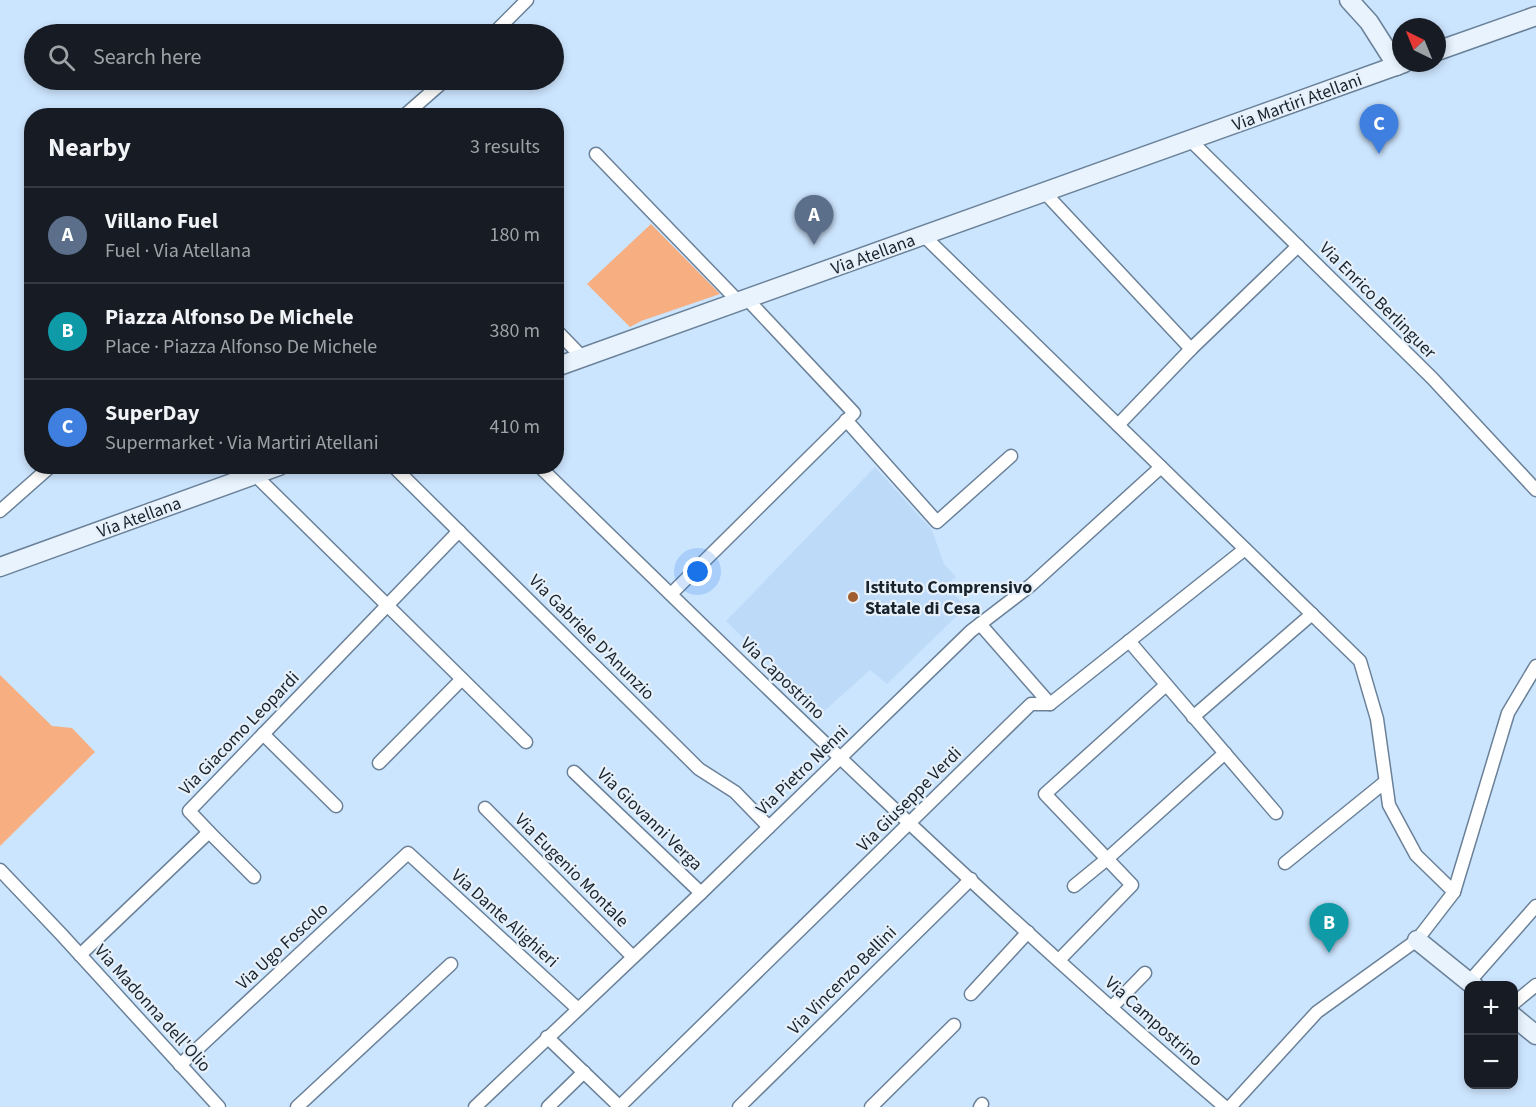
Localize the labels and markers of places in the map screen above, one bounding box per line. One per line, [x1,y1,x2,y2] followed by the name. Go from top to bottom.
[1360,104,1398,154] pin: C
[794,196,834,245] pin: A
[865,575,1032,621] place label: Istituto Comprensivo Statale di Cesa
[846,590,860,604] marker: Istituto Comprensivo Statale di Cesa
[1310,904,1348,953] pin: B

